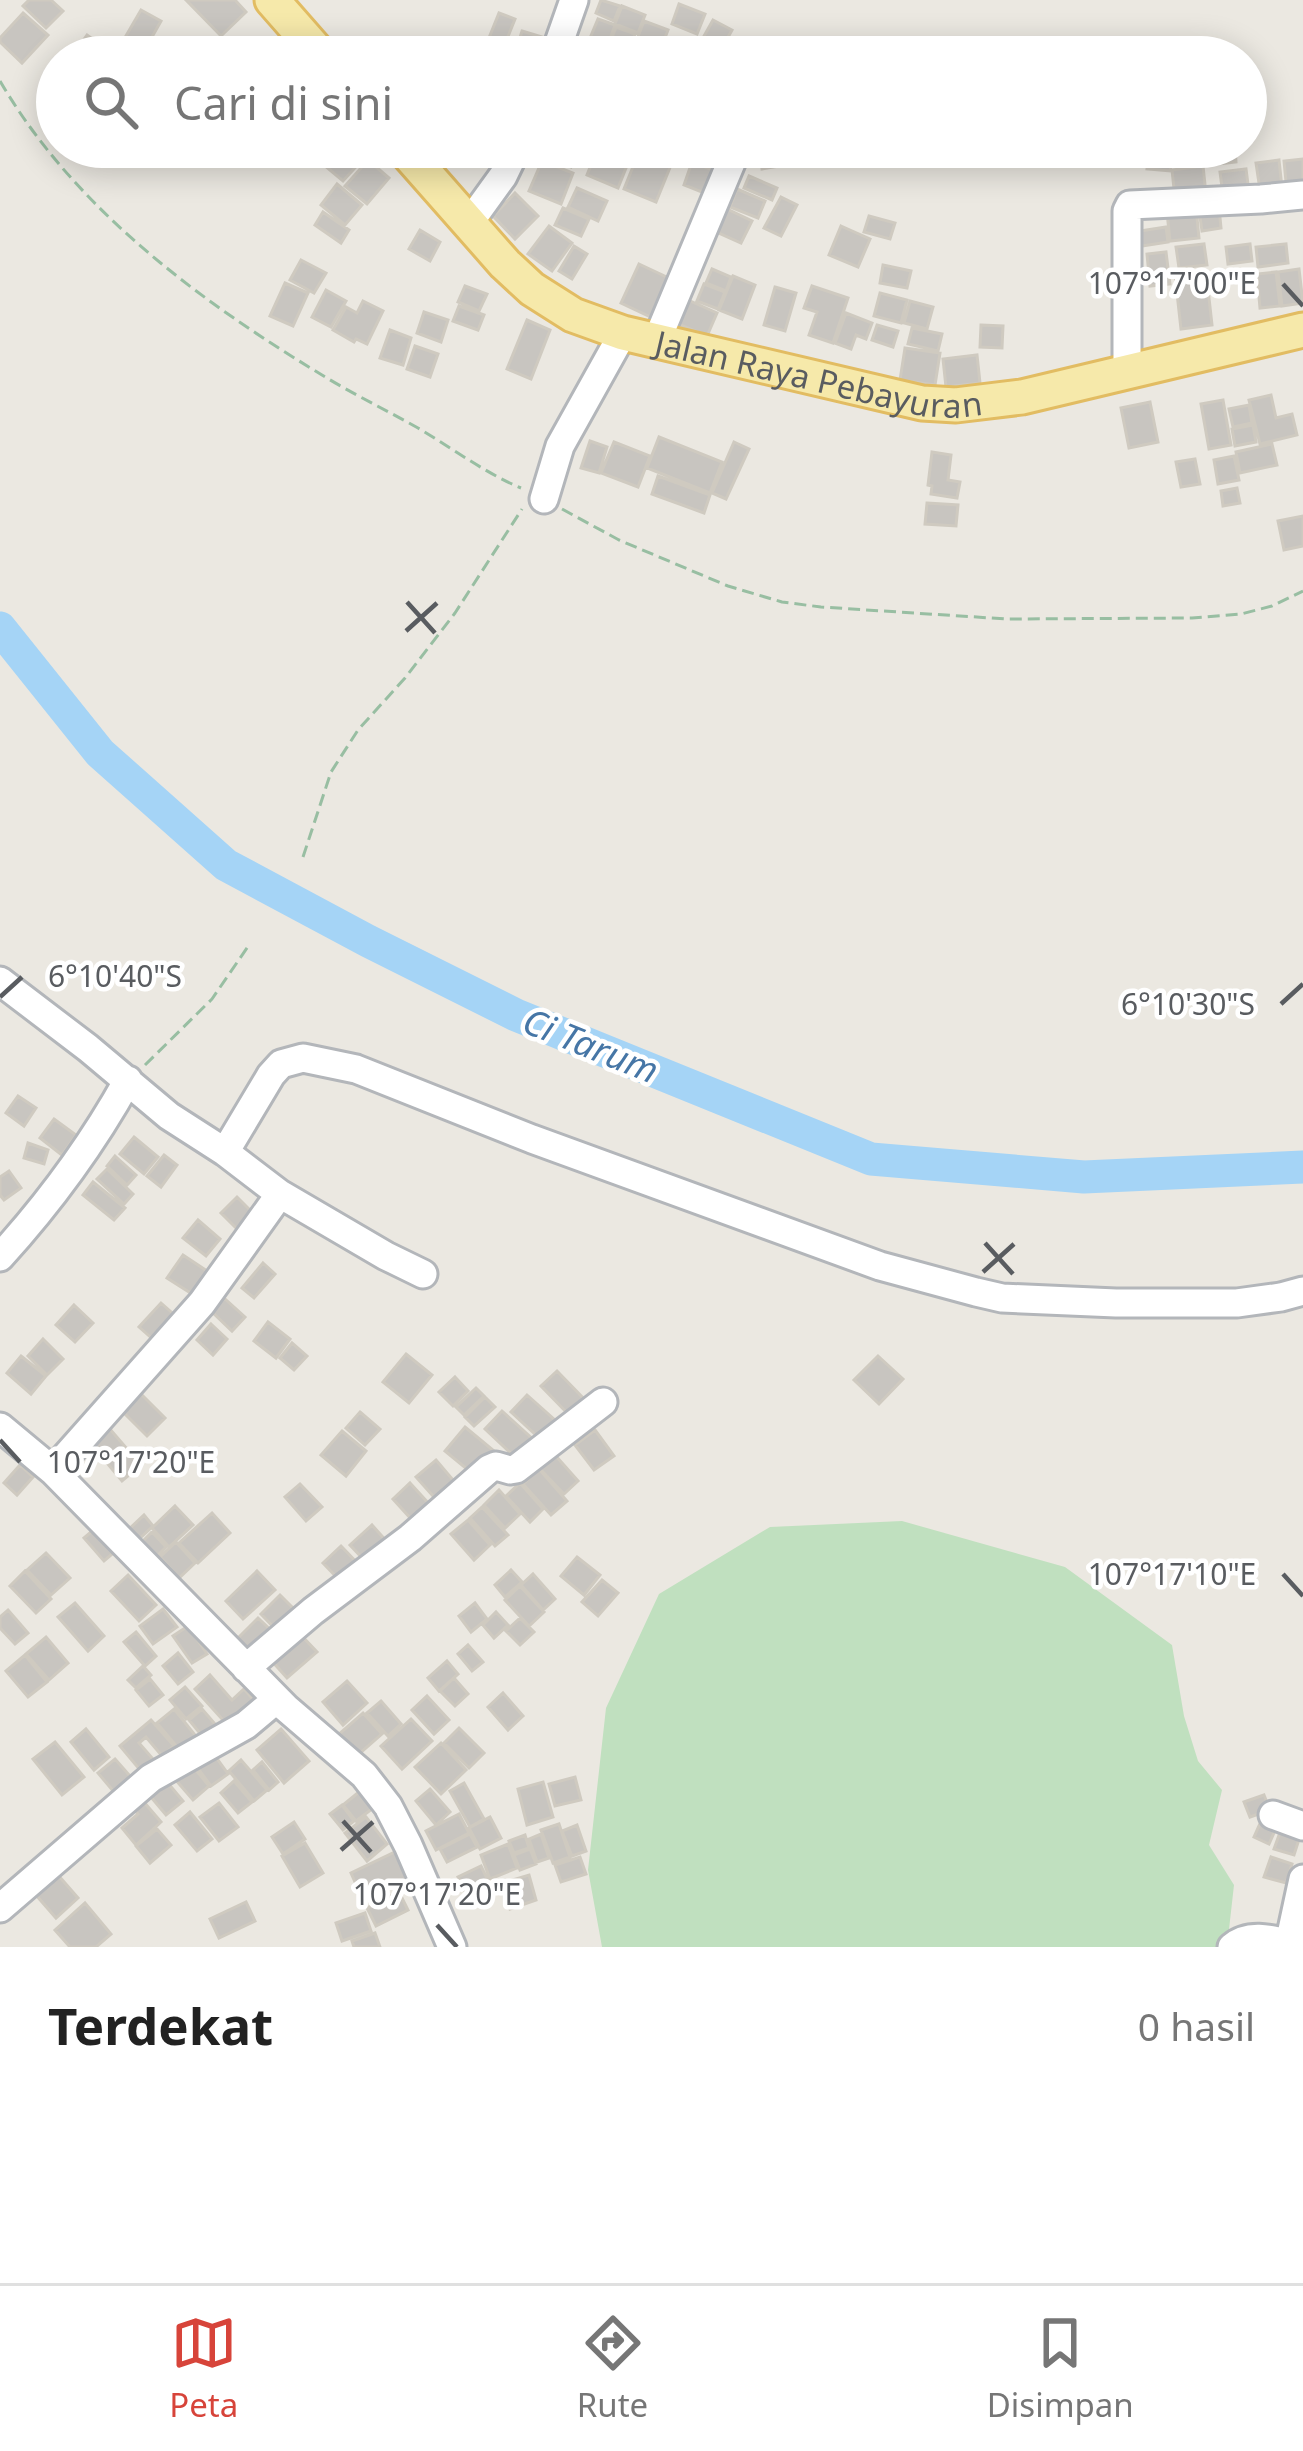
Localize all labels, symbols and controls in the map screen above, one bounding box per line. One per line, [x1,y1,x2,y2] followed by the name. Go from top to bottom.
[36,36,1267,168] search box
[78,69,144,135] icon: search
[174,72,393,133] text: Cari di sini
[1088,262,1256,303] text: 107°17'00"E
[648,318,985,428] street label: Jalan Raya Pebayuran
[48,955,182,996] text: 6°10'40"S
[1121,983,1255,1024] text: 6°10'30"S
[516,996,666,1094] water label: Ci Tarum
[47,1441,215,1482] text: 107°17'20"E
[1088,1553,1256,1594] text: 107°17'10"E
[353,1873,521,1914] text: 107°17'20"E
[48,1990,273,2060] text: Terdekat
[1138,1999,1255,2052] text: 0 hasil
[169,2310,238,2427] tab: Peta
[577,2310,648,2427] tab: Rute
[987,2310,1134,2427] tab: Disimpan

